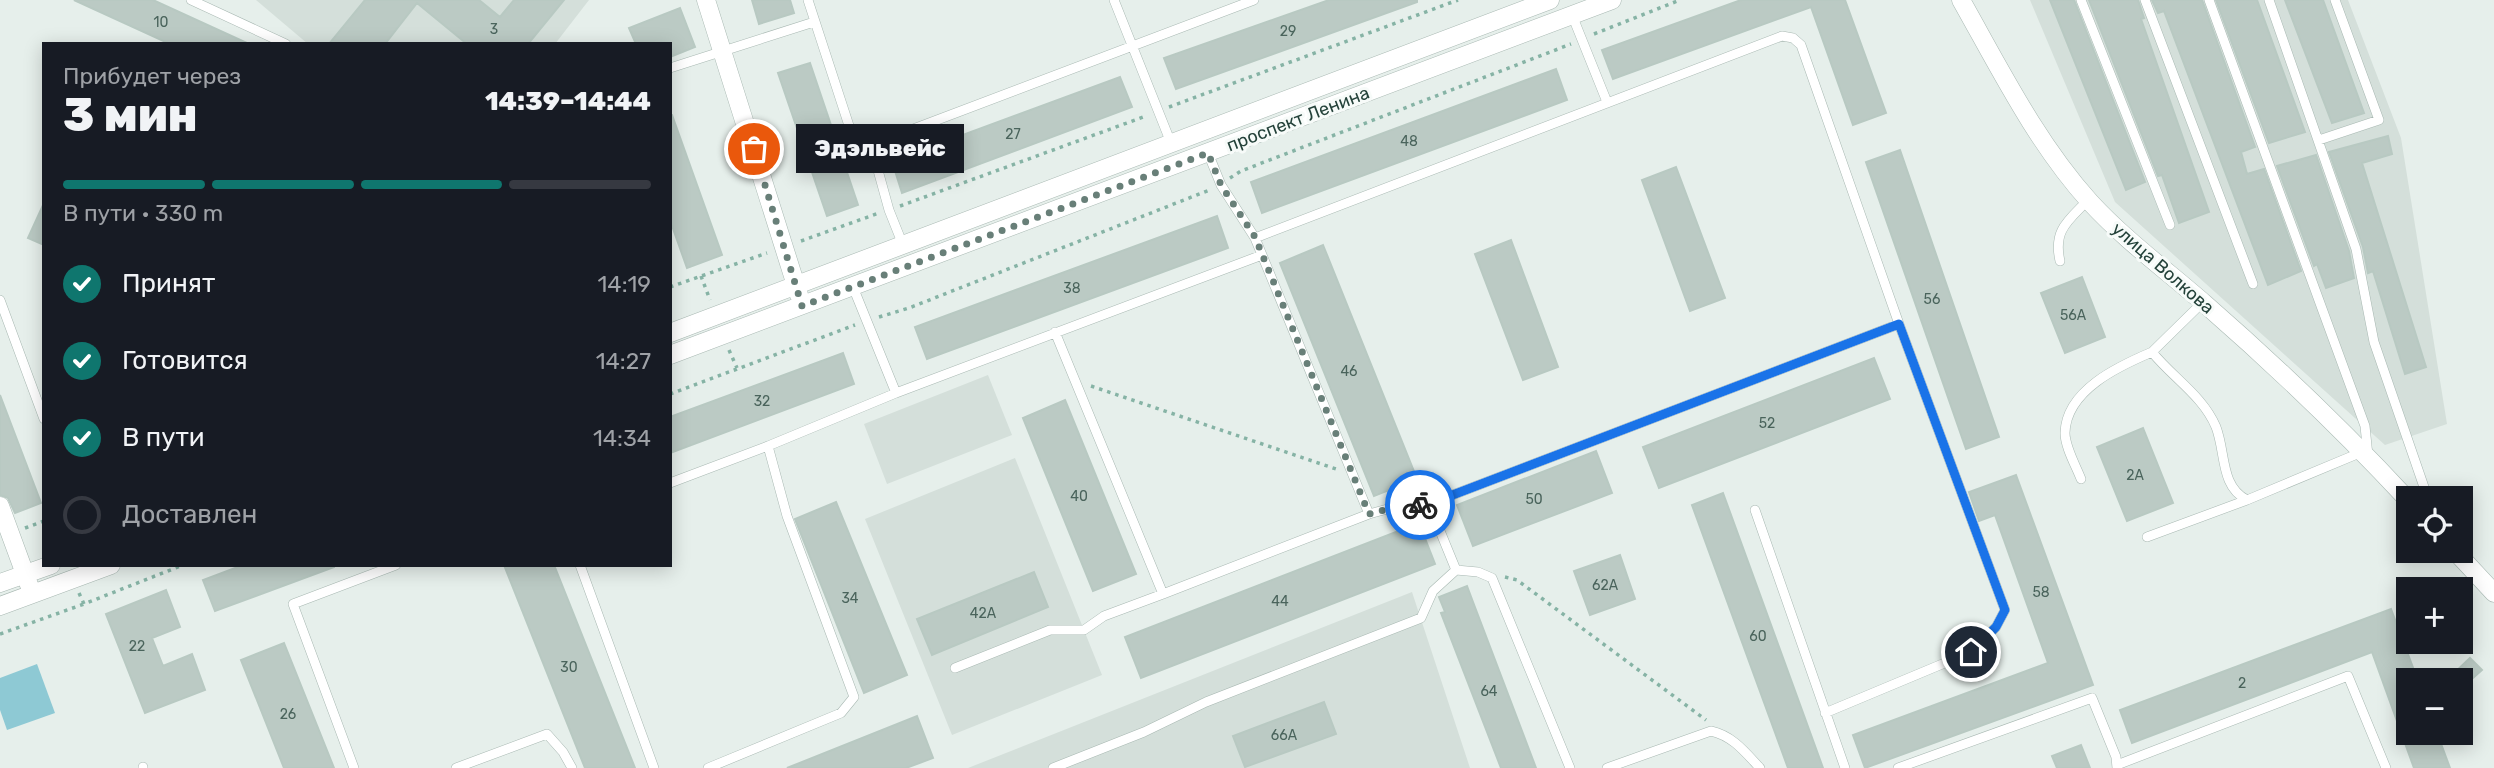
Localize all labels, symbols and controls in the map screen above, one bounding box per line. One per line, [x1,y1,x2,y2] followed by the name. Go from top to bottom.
[154,14,169,31] house number: 10
[490,21,498,38] house number: 3
[1280,23,1296,40] house number: 29
[63,62,241,90] text: Прибудет через
[1223,82,1373,156] street label: проспект Ленина
[485,86,651,117] text: 14:39–14:44
[63,88,198,143] text: 3 мин
[724,119,784,179] pin
[796,124,964,174] callout: Эдэльвейс
[1005,126,1021,143] house number: 27
[735,130,773,168] icon: bag
[1400,133,1418,150] house number: 48
[814,134,946,162] text: Эдэльвейс
[63,199,223,227] text: В пути · 330 m
[2107,218,2219,318] street label: улица Волкова
[63,265,101,303] icon: check
[122,268,215,299] text: Принят
[598,270,651,298] text: 14:19
[1063,280,1081,297] house number: 38
[1924,291,1940,308] house number: 56
[2060,307,2087,324] house number: 56А
[63,342,101,380] icon: check
[122,345,248,376] text: Готовится
[596,347,651,375] text: 14:27
[1340,363,1358,380] house number: 46
[754,393,770,410] house number: 32
[1759,415,1775,432] house number: 52
[63,419,101,457] icon: check
[122,422,205,453] text: В пути
[593,424,651,452] text: 14:34
[2126,467,2144,484] house number: 2А
[1385,470,1455,540] courier
[1401,486,1439,524] icon: bike
[2396,486,2473,745] map controls
[2396,486,2473,563] button: locate
[1070,488,1088,505] house number: 40
[1525,491,1543,508] house number: 50
[122,499,257,530] text: Доставлен
[1592,577,1619,594] house number: 62А
[2396,577,2473,654] button: +
[2032,584,2050,601] house number: 58
[841,590,859,607] house number: 34
[1271,593,1289,610] house number: 44
[970,605,997,622] house number: 42А
[1941,622,2001,682] pin
[1749,628,1767,645] house number: 60
[1952,633,1990,671] icon: home
[129,638,145,655] house number: 22
[560,659,578,676] house number: 30
[2396,668,2473,745] button: −
[2238,675,2246,692] house number: 2
[1480,683,1498,700] house number: 64
[280,706,296,723] house number: 26
[1271,727,1298,744] house number: 66А

